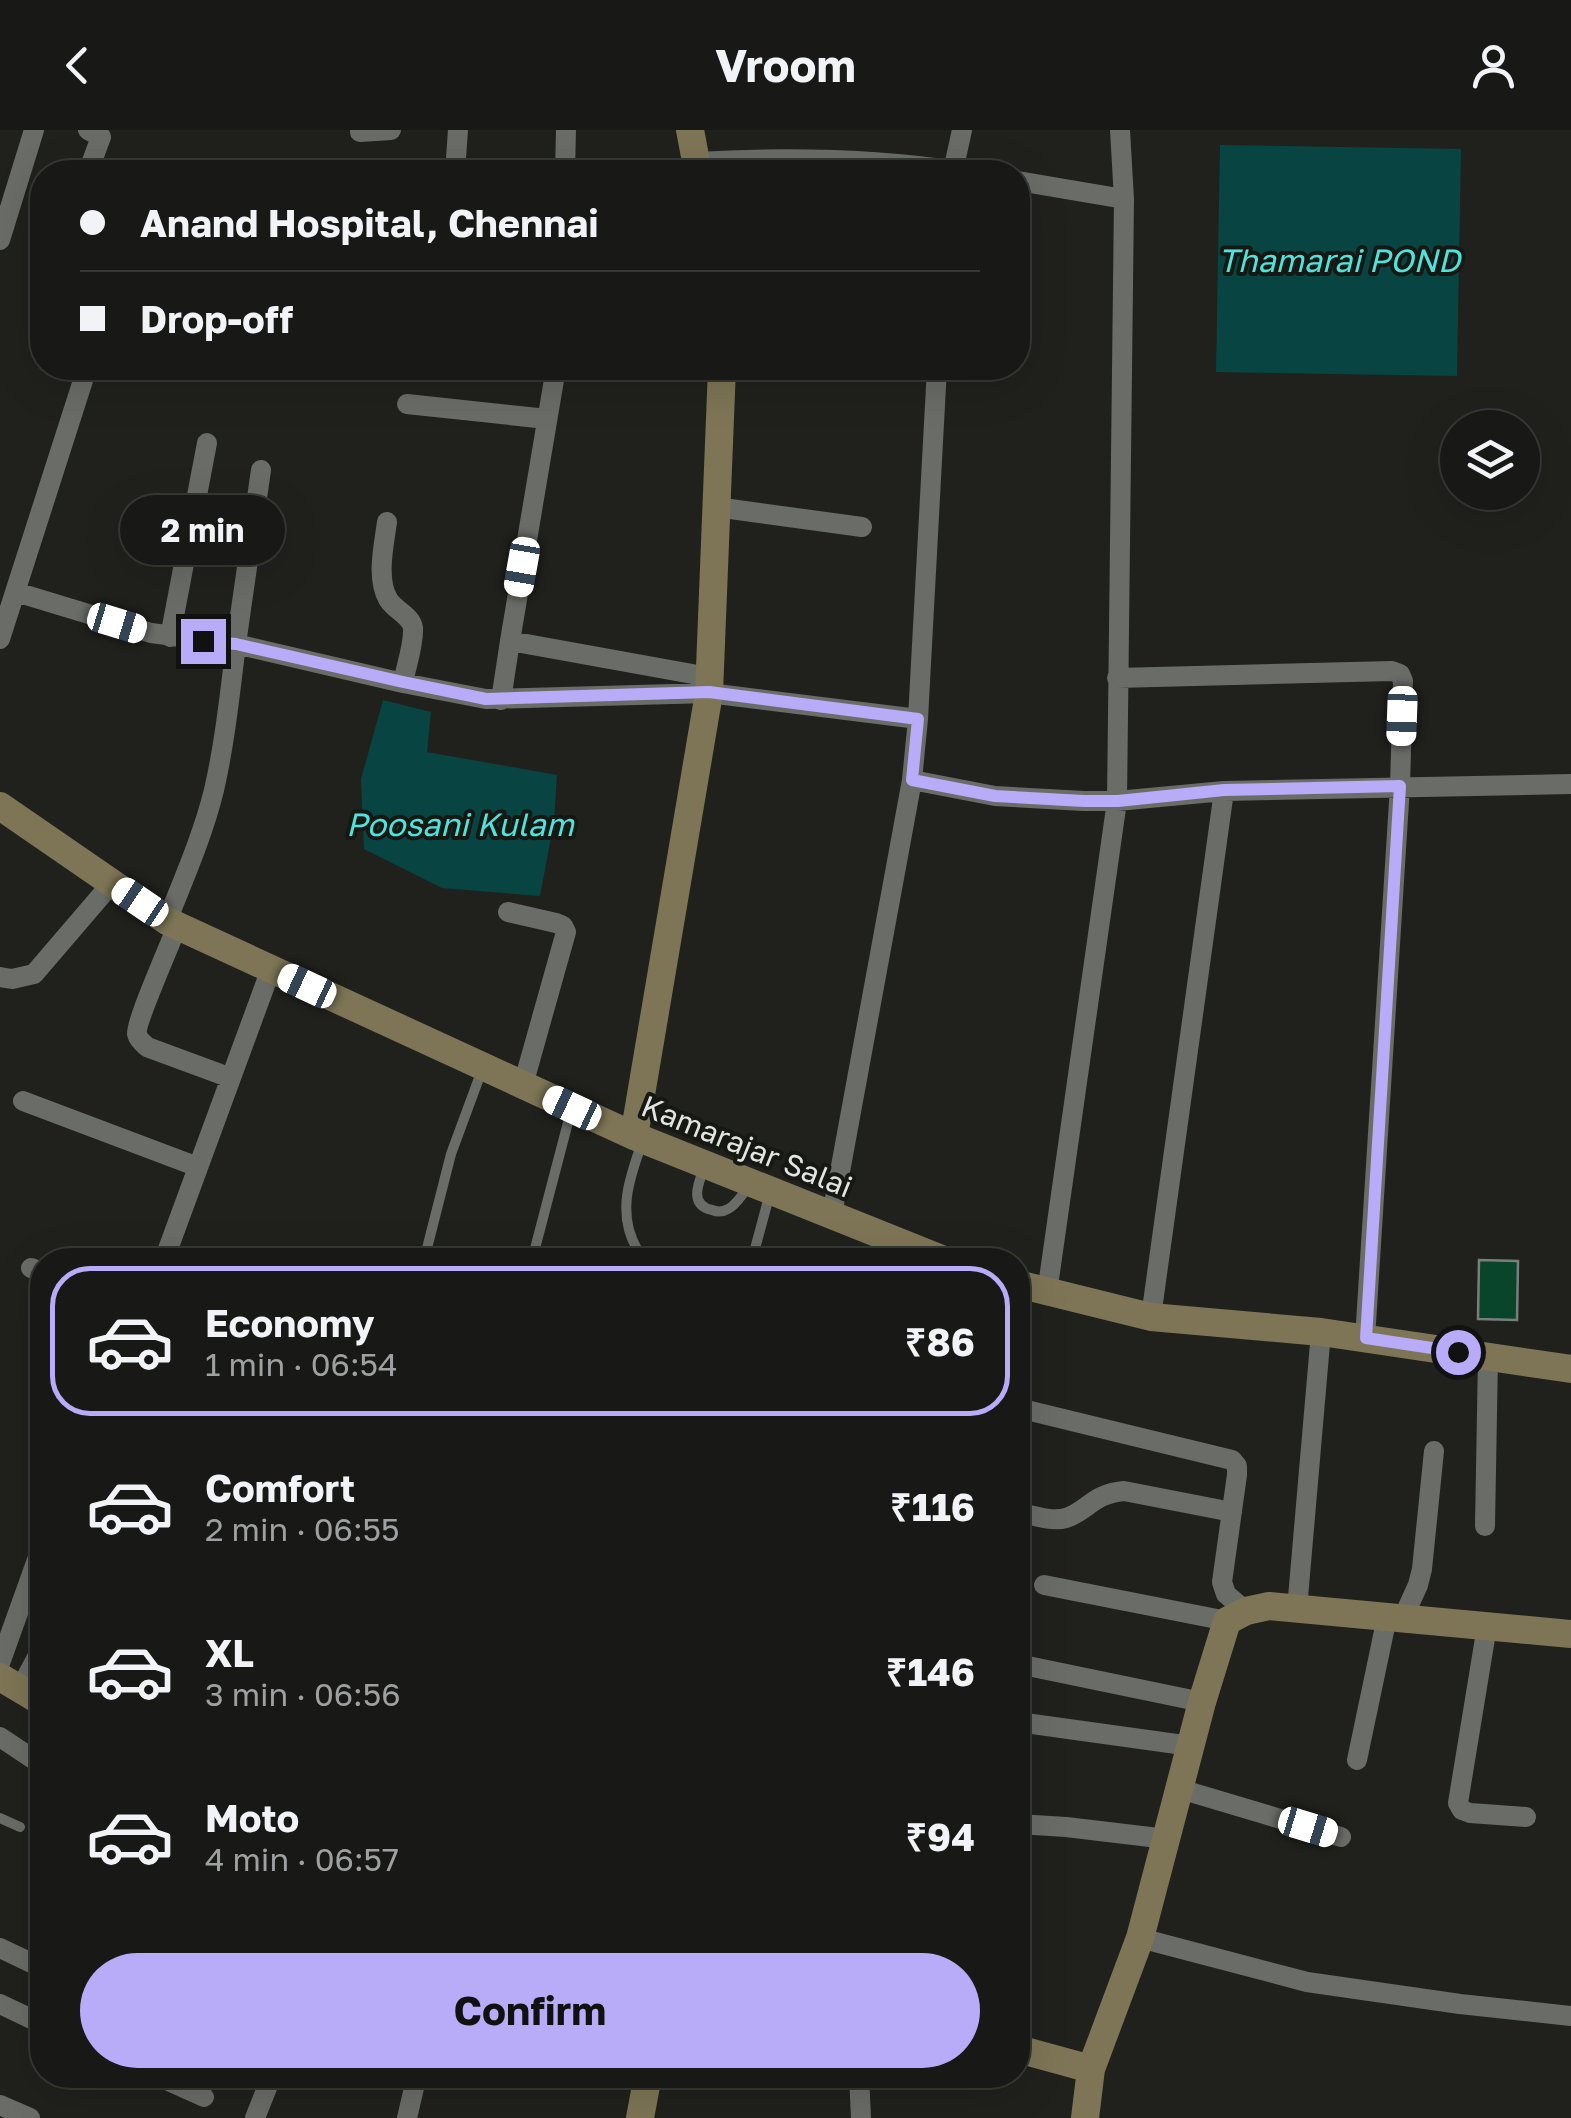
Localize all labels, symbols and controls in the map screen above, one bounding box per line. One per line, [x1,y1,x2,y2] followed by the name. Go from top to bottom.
[50,38,105,93] icon: back
[715,38,856,92] text: Vroom
[1466,38,1521,93] icon: person
[140,200,599,245] text: Anand Hospital, Chennai
[1218,241,1463,279] water label: Thamarai POND
[140,296,293,341] text: Drop-off
[1440,410,1540,510] map controls
[1440,410,1540,510] button: layers
[120,496,286,566] callout: 2 min
[161,511,244,549] text: 2 min
[502,535,542,599] car
[84,600,150,646] car
[181,619,226,664] route end
[1386,685,1418,747] car
[346,805,576,843] water label: Poosani Kulam
[107,873,173,931] car
[273,960,341,1012] car
[538,1082,606,1134] car
[636,1087,858,1205] street label: Kamarajar Salai
[85,1296,175,1386] icon: car
[205,1300,374,1345] text: Economy
[905,1319,975,1364] text: ₹86
[1436,1330,1481,1375] route start
[205,1345,398,1383] text: 1 min · 06:54
[85,1461,175,1551] icon: car
[205,1465,355,1510] text: Comfort
[890,1484,975,1529] text: ₹116
[205,1510,400,1548] text: 2 min · 06:55
[85,1626,175,1716] icon: car
[205,1630,254,1675] text: XL
[886,1649,975,1694] text: ₹146
[205,1675,401,1713] text: 3 min · 06:56
[85,1791,175,1881] icon: car
[205,1795,299,1840] text: Moto
[1275,1804,1341,1850] car
[905,1814,975,1859] text: ₹94
[205,1840,399,1878] text: 4 min · 06:57
[80,1953,980,2068] button: Confirm

